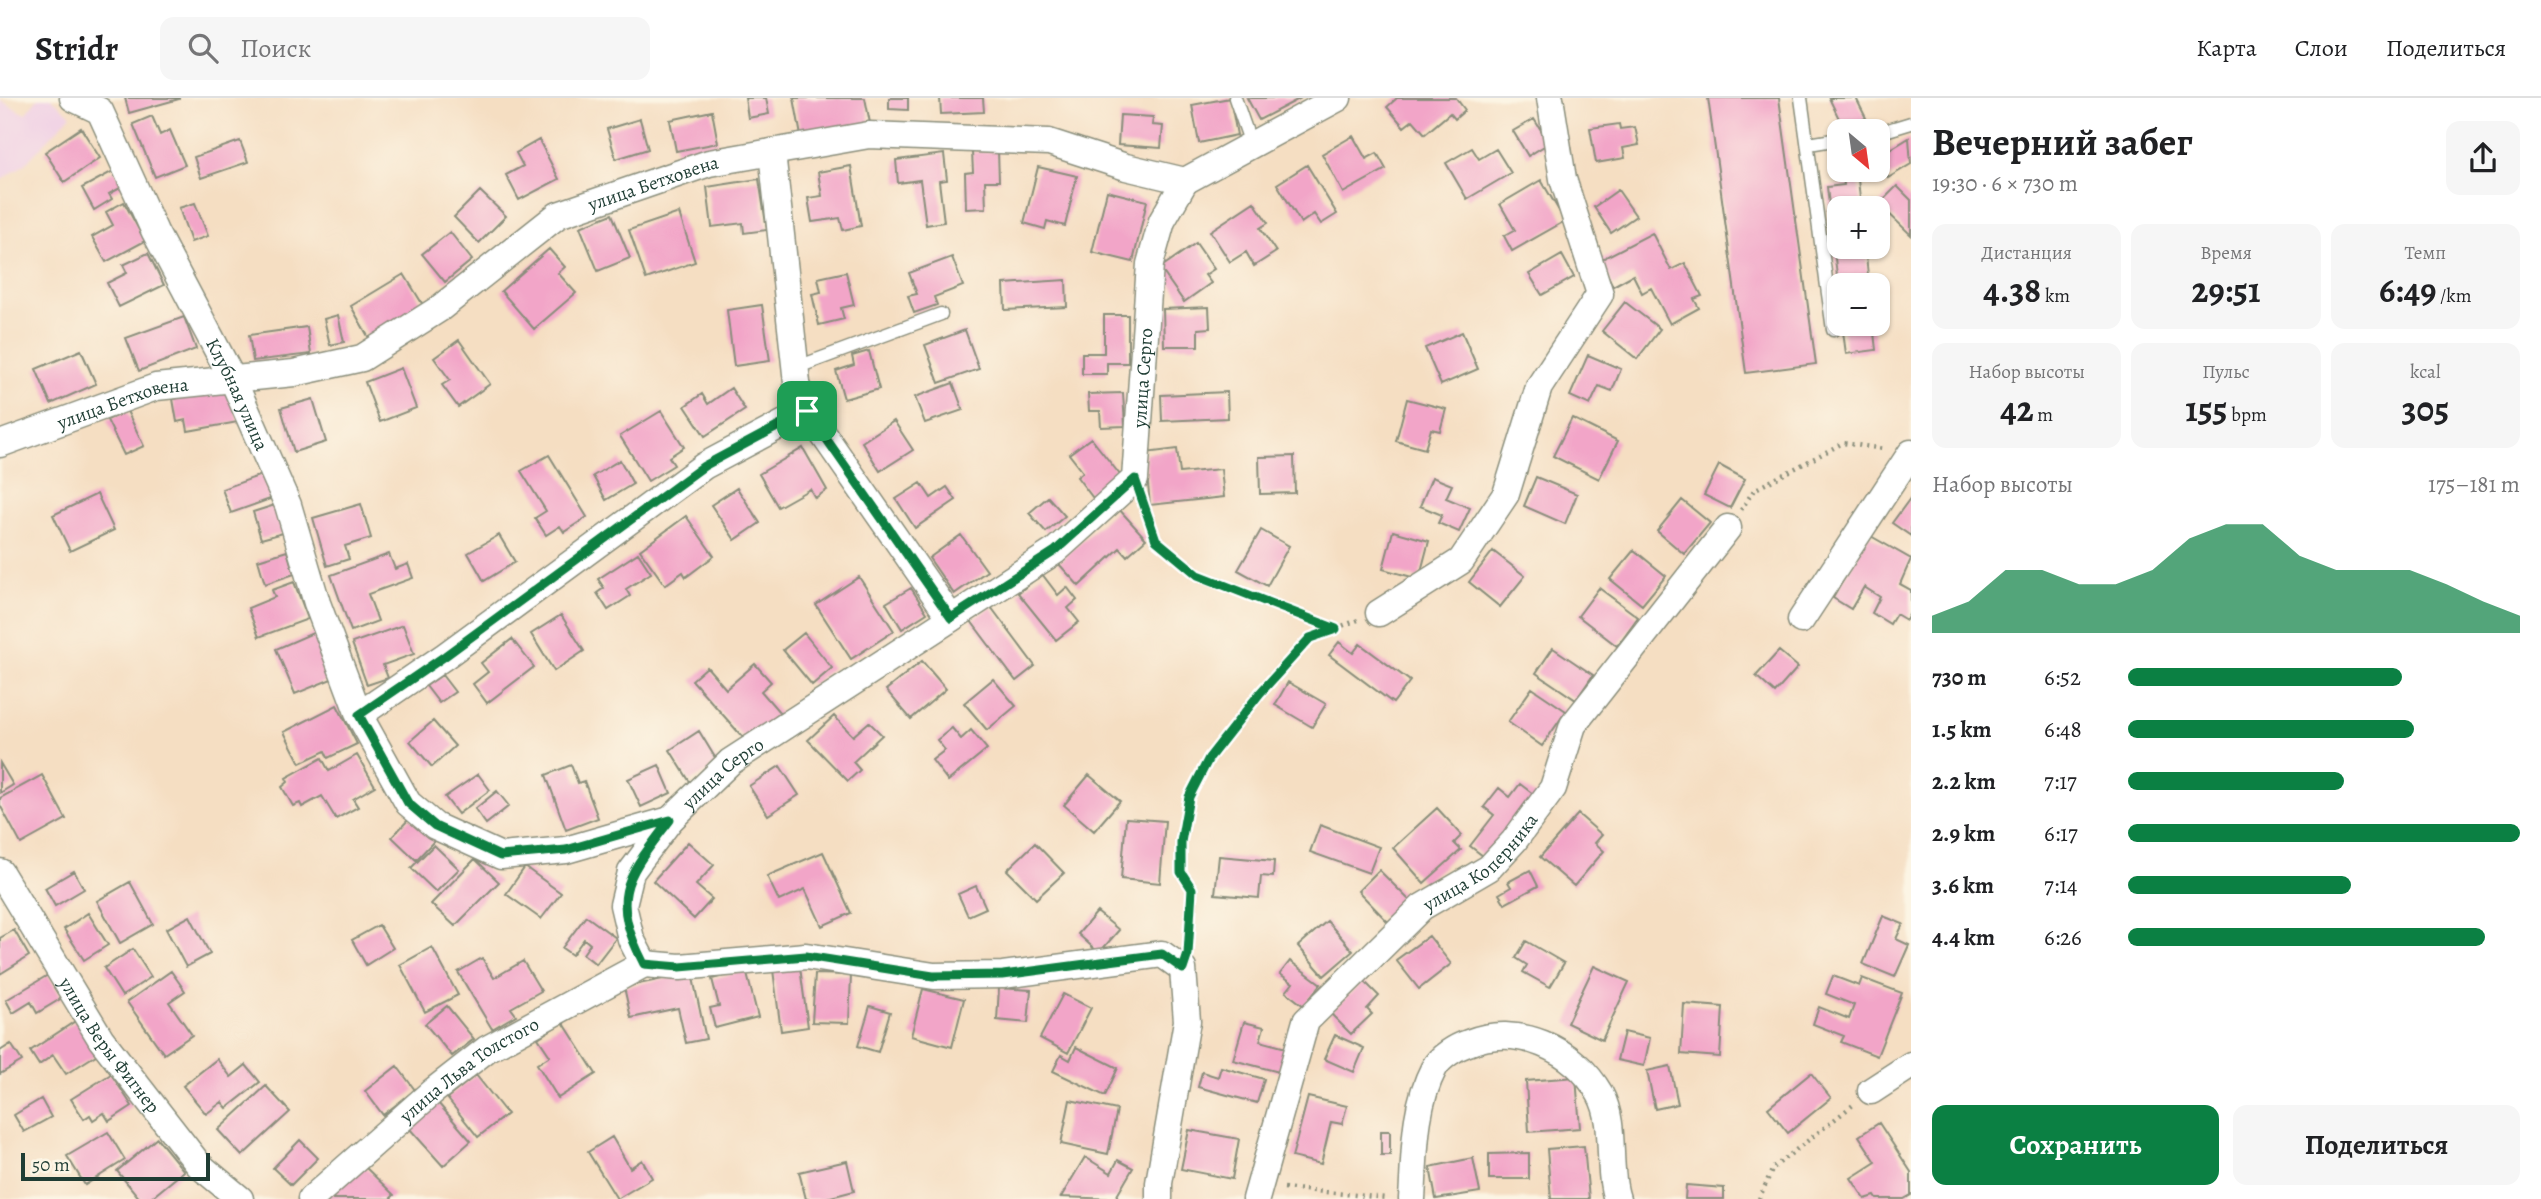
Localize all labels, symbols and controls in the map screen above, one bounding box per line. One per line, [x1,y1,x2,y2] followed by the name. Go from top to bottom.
[160,17,650,80] search box
[35,26,118,71] text: Stridr
[184,29,222,67] icon: search
[240,31,311,66] text: Поиск
[2196,32,2257,64] text: Карта
[2295,32,2348,64] text: Слои
[2386,32,2506,64] text: Поделиться
[1932,116,2193,168] text: Вечерний забег
[1827,119,1890,182] north arrow
[1827,119,1890,336] map controls
[2446,121,2520,195] button: share
[584,150,721,218] street label: улица Бетховена
[1932,168,2078,199] text: 19:30 · 6 × 730 m
[1827,196,1890,259] button: +
[1981,240,2072,266] text: Дистанция
[2200,240,2252,266] text: Время
[2405,240,2446,266] text: Темп
[1983,266,2041,314] text: 4.38
[2192,266,2260,314] text: 29:51
[2379,266,2436,314] text: 6:49
[1827,273,1890,336] button: −
[2041,283,2070,309] text: km
[2436,283,2472,309] text: /km
[1127,327,1160,430] street label: улица Серго
[199,334,274,455] street label: Клубная улица
[1968,359,2085,385] text: Набор высоты
[2202,359,2250,385] text: Пульс
[2410,359,2441,385] text: kcal
[53,372,190,436] street label: улица Бетховена
[777,381,837,441] pin
[2000,385,2034,433] text: 42
[2185,385,2228,433] text: 155
[2402,385,2449,433] text: 305
[788,392,826,430] icon: arrive
[2034,402,2053,428] text: m
[2228,402,2267,428] text: bpm
[1932,469,2073,500] text: Набор высоты
[2428,469,2520,500] text: 175–181 m
[1932,662,1987,693] text: 730 m
[2044,662,2081,693] text: 6:52
[1932,714,1992,745] text: 1.5 km
[2044,714,2082,745] text: 6:48
[676,732,769,816] street label: улица Серго
[1932,766,1996,797] text: 2.2 km
[2044,766,2077,797] text: 7:17
[1417,808,1544,918] street label: улица Коперника
[1932,818,1995,849] text: 2.9 km
[2044,818,2078,849] text: 6:17
[1932,870,1994,901] text: 3.6 km
[2044,870,2077,901] text: 7:14
[1932,922,1995,953] text: 4.4 km
[2044,922,2082,953] text: 6:26
[52,972,166,1119] street label: улица Веры Фигнер
[393,1011,544,1130] street label: улица Льва Толстого
[1932,1105,2219,1185] button: Сохранить
[2233,1105,2520,1185] button: Поделиться
[21,1150,210,1182] scale bar
[32,1152,70,1178] text: 50 m

